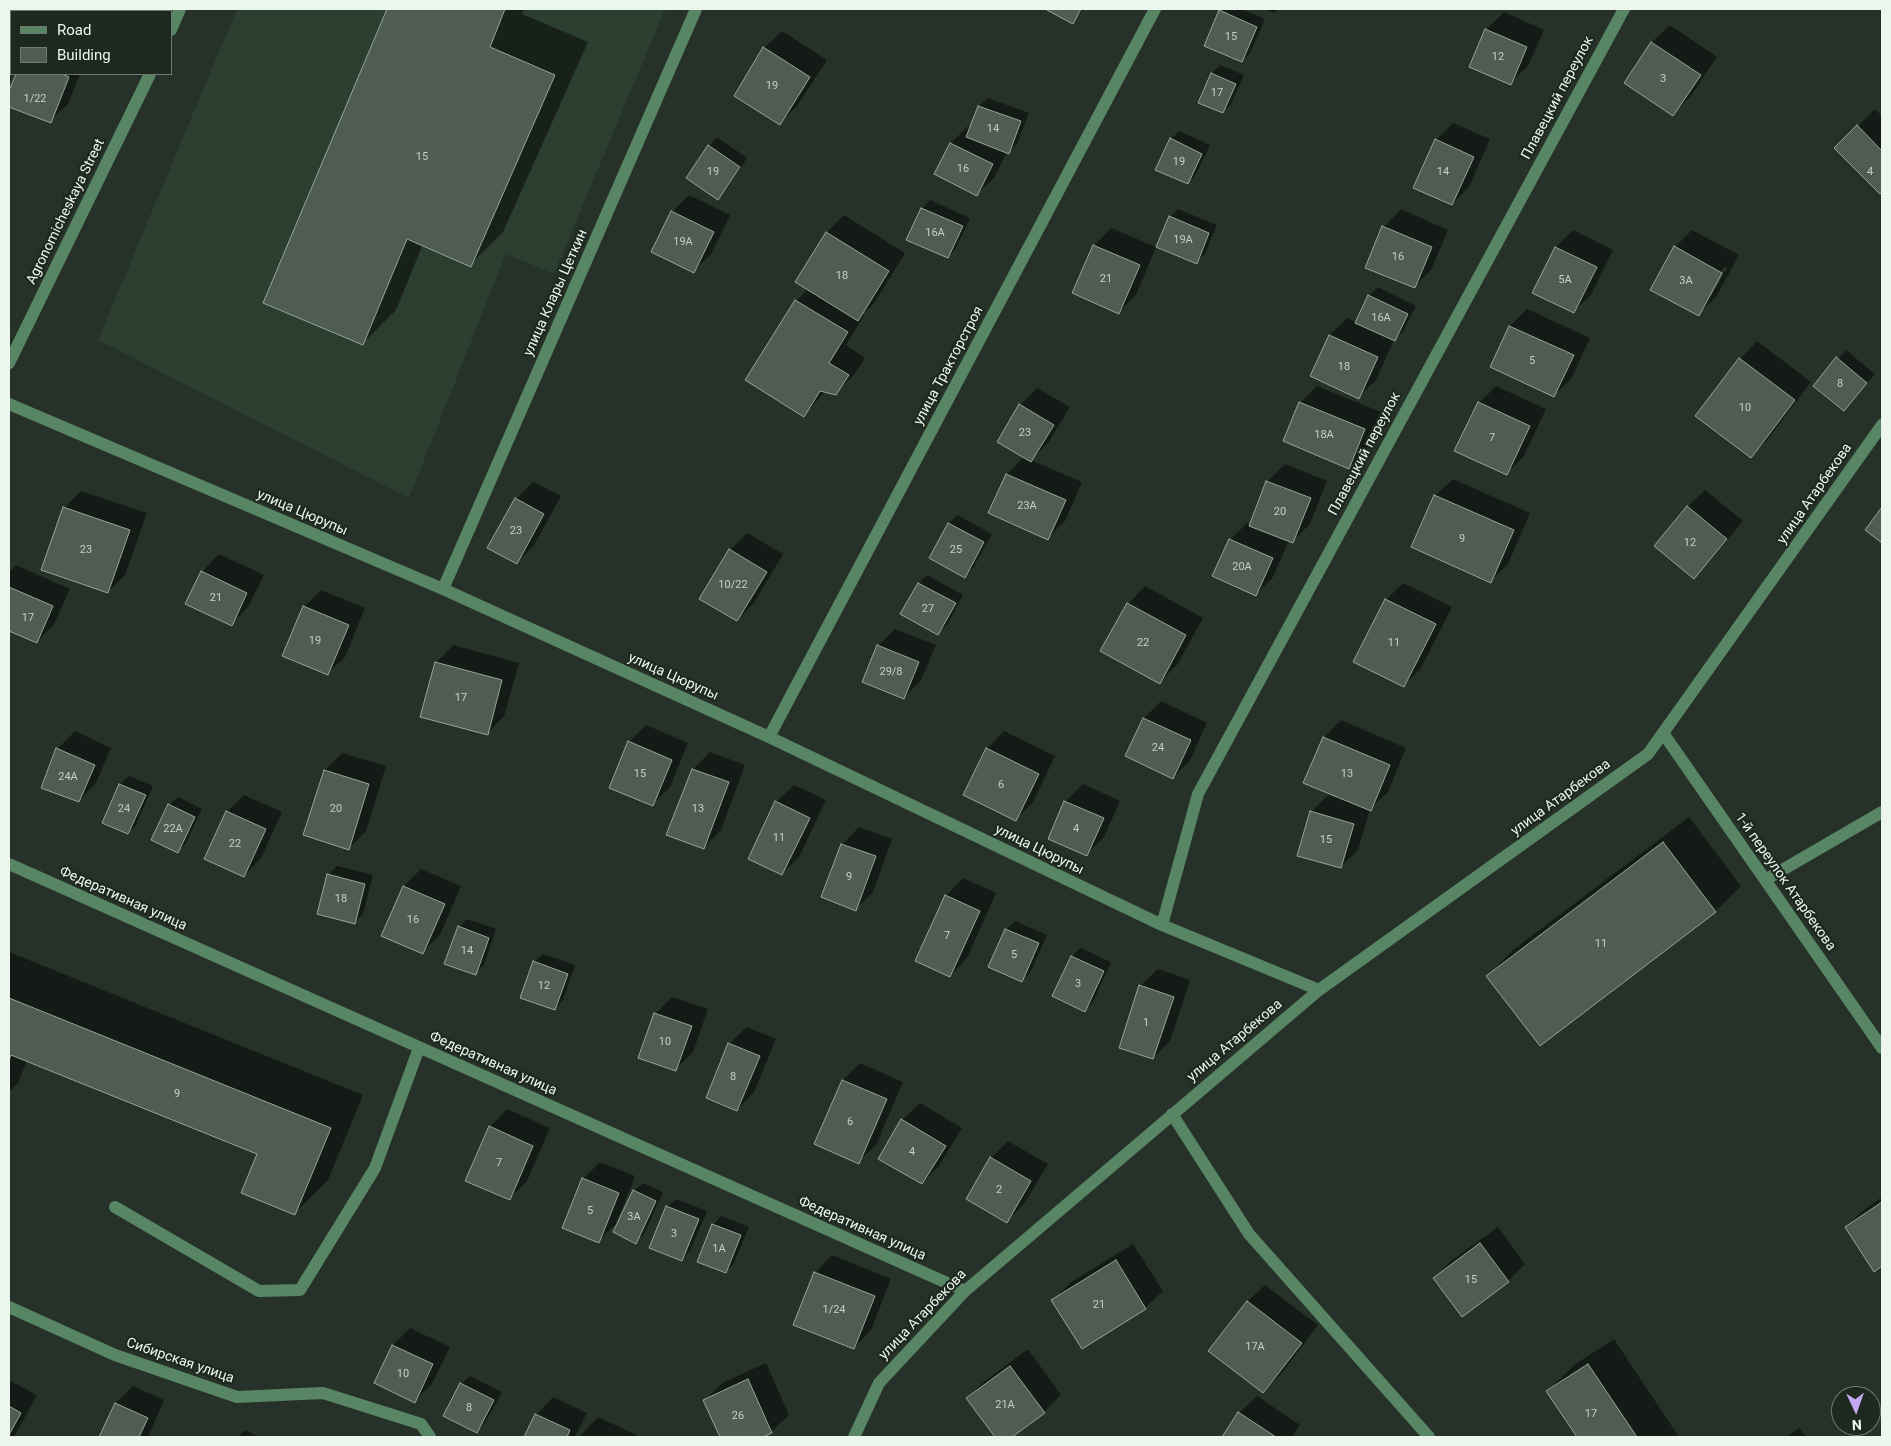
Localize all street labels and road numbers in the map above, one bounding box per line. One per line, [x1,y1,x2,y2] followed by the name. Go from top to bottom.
[1518,33,1598,163] street label: Плавецкий переулок
[23,136,109,288] street label: Agronomicheskaya Street
[520,227,592,359] street label: улица Клары Цеткин
[910,304,988,428] street label: улица Тракторстроя
[1325,389,1405,519] street label: Плавецкий переулок
[1774,440,1856,548] street label: улица Атарбекова
[254,486,350,540] street label: улица Цюрупы
[625,650,721,704] street label: улица Цюрупы
[1508,756,1614,840] street label: улица Атарбекова
[1731,810,1839,954] street label: 1-й переулок Атарбекова
[992,821,1086,879] street label: улица Цюрупы
[57,863,189,935] street label: Федеративная улица
[1184,996,1286,1086] street label: улица Атарбекова
[427,1028,559,1100] street label: Федеративная улица
[796,1193,928,1265] street label: Федеративная улица
[876,1266,970,1364] street label: улица Атарбекова
[124,1335,236,1387] street label: Сибирская улица

